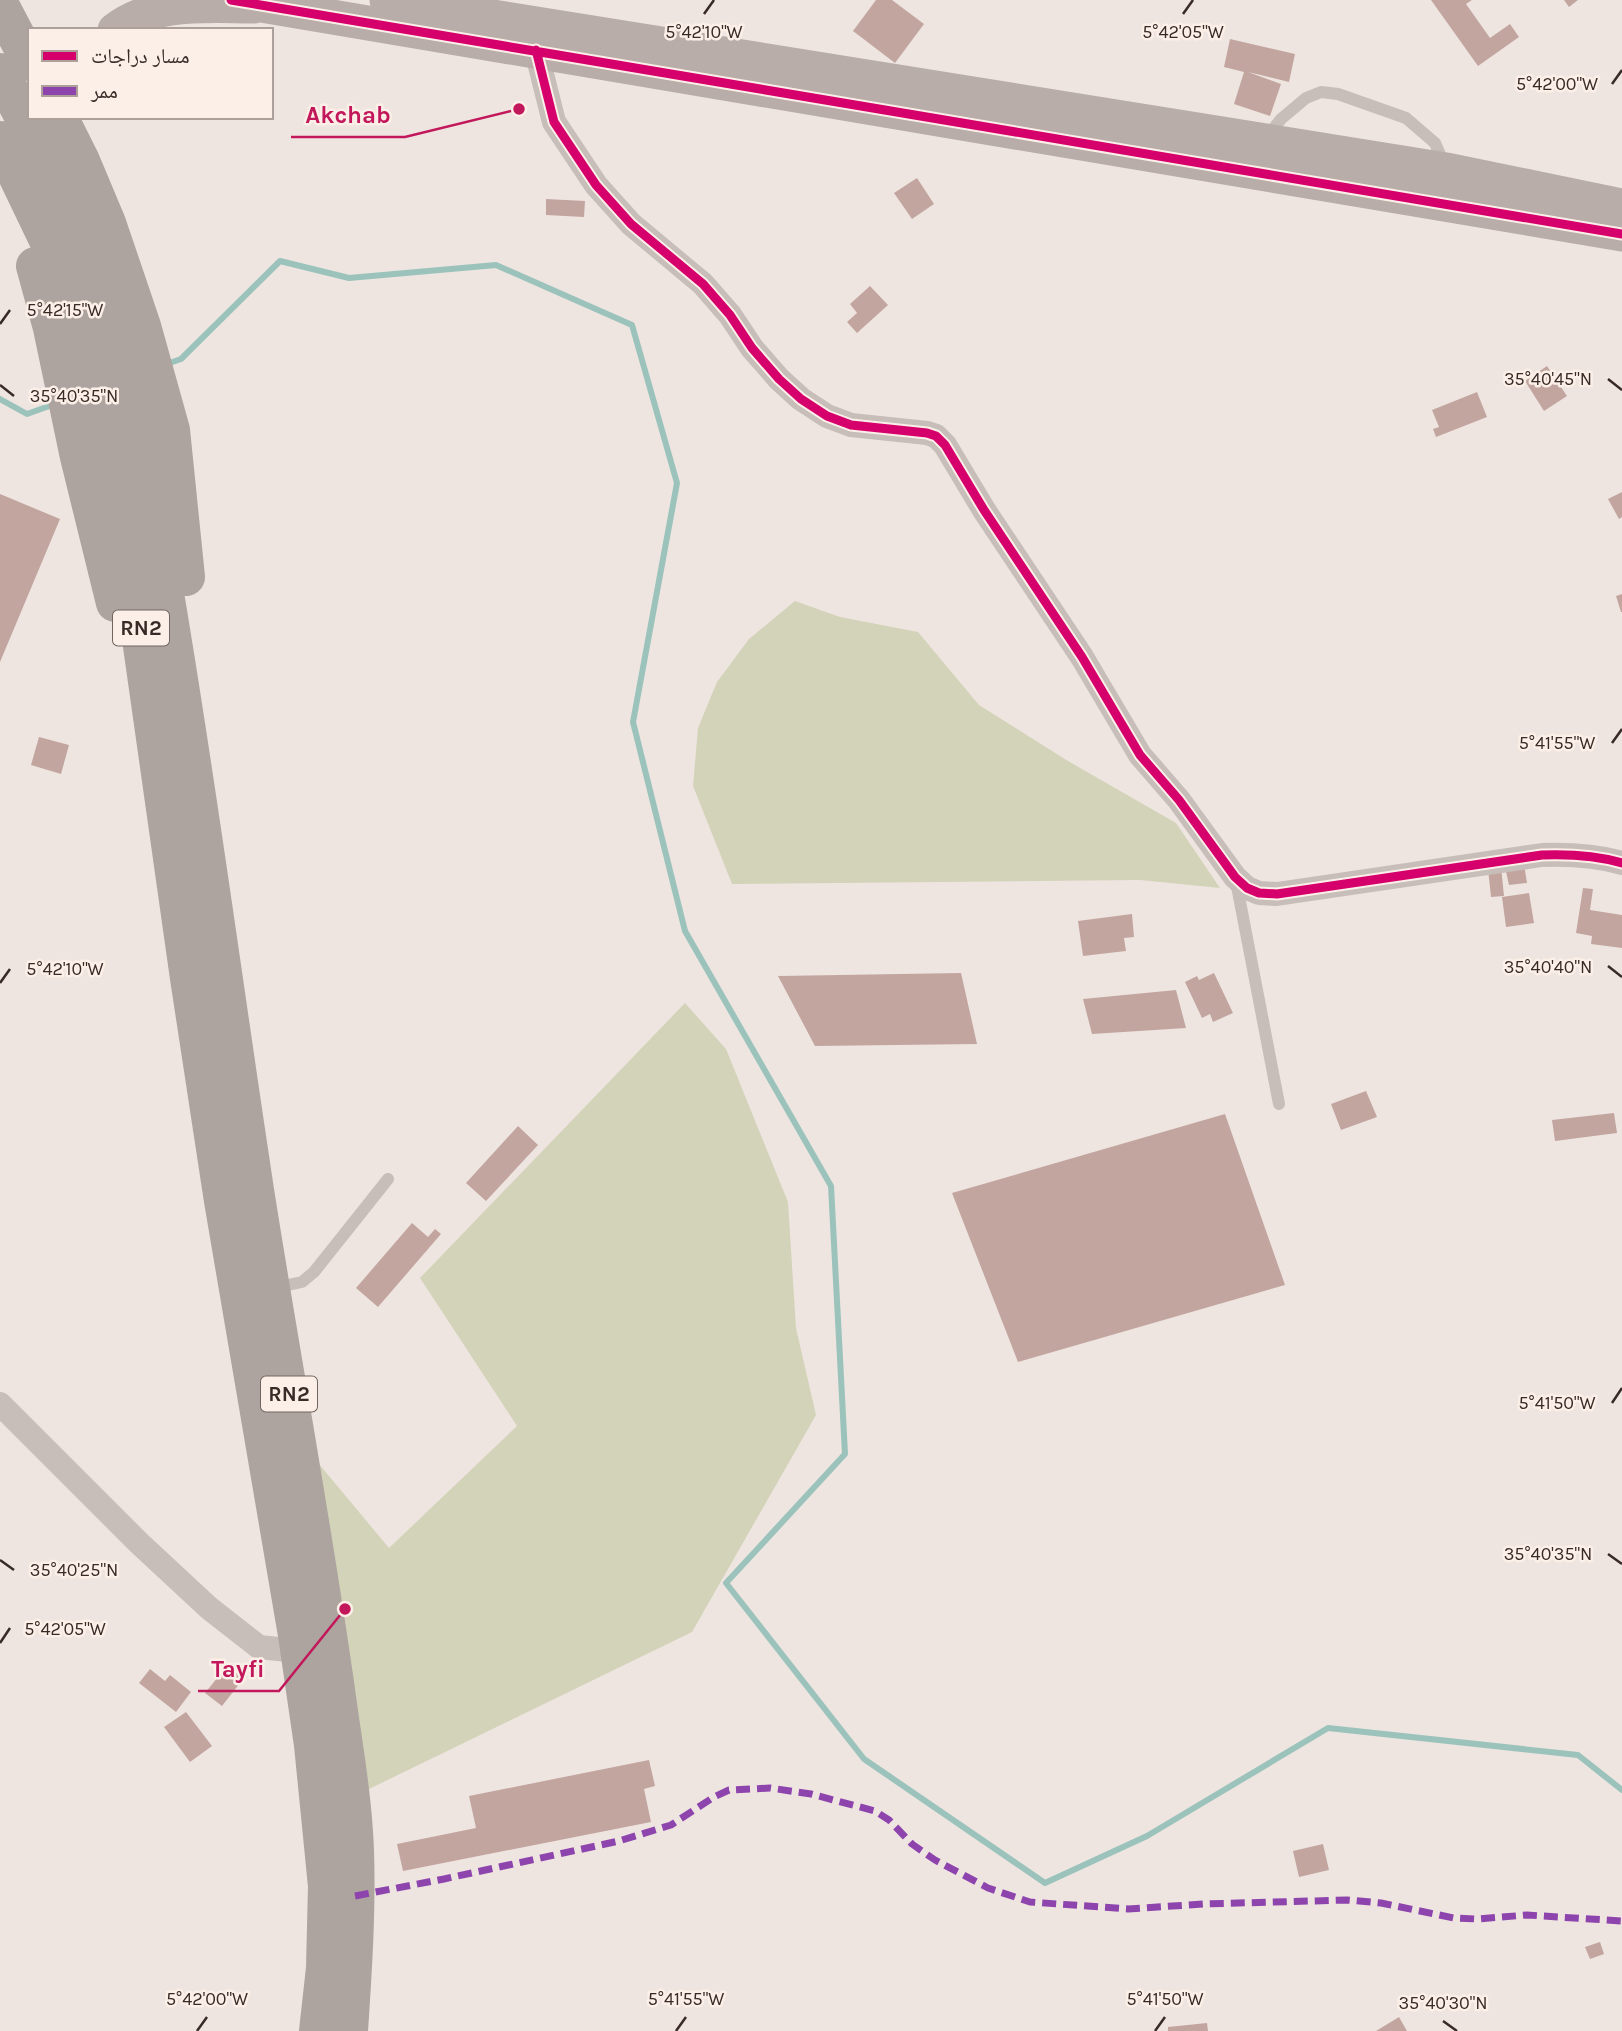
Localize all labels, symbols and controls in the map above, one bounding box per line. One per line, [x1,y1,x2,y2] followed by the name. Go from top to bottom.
[665,21,743,43] text: 5°42'10"W
[1142,21,1224,43] text: 5°42'05"W
[28,28,273,119] legend
[91,44,190,68] text: مسار دراجات
[1516,73,1598,95] text: 5°42'00"W
[90,79,118,103] text: ممر
[291,92,405,137] callout: Akchab
[305,101,391,129] text: Akchab
[27,299,103,321] text: 5°42'15"W
[1504,368,1592,390] text: 35°40'45"N
[30,385,118,407] text: 35°40'35"N
[113,610,169,646] road number: RN2
[1519,732,1595,754] text: 5°41'55"W
[1504,956,1592,978] text: 35°40'40"N
[26,958,104,980] text: 5°42'10"W
[261,1376,317,1412] road number: RN2
[1518,1392,1596,1414] text: 5°41'50"W
[1504,1543,1592,1565] text: 35°40'35"N
[30,1559,118,1581] text: 35°40'25"N
[24,1618,106,1640] text: 5°42'05"W
[198,1646,279,1691] callout: Tayfi
[211,1655,265,1683] text: Tayfi
[166,1988,248,2010] text: 5°42'00"W
[648,1988,724,2010] text: 5°41'55"W
[1126,1988,1204,2010] text: 5°41'50"W
[1398,1992,1488,2014] text: 35°40'30"N

